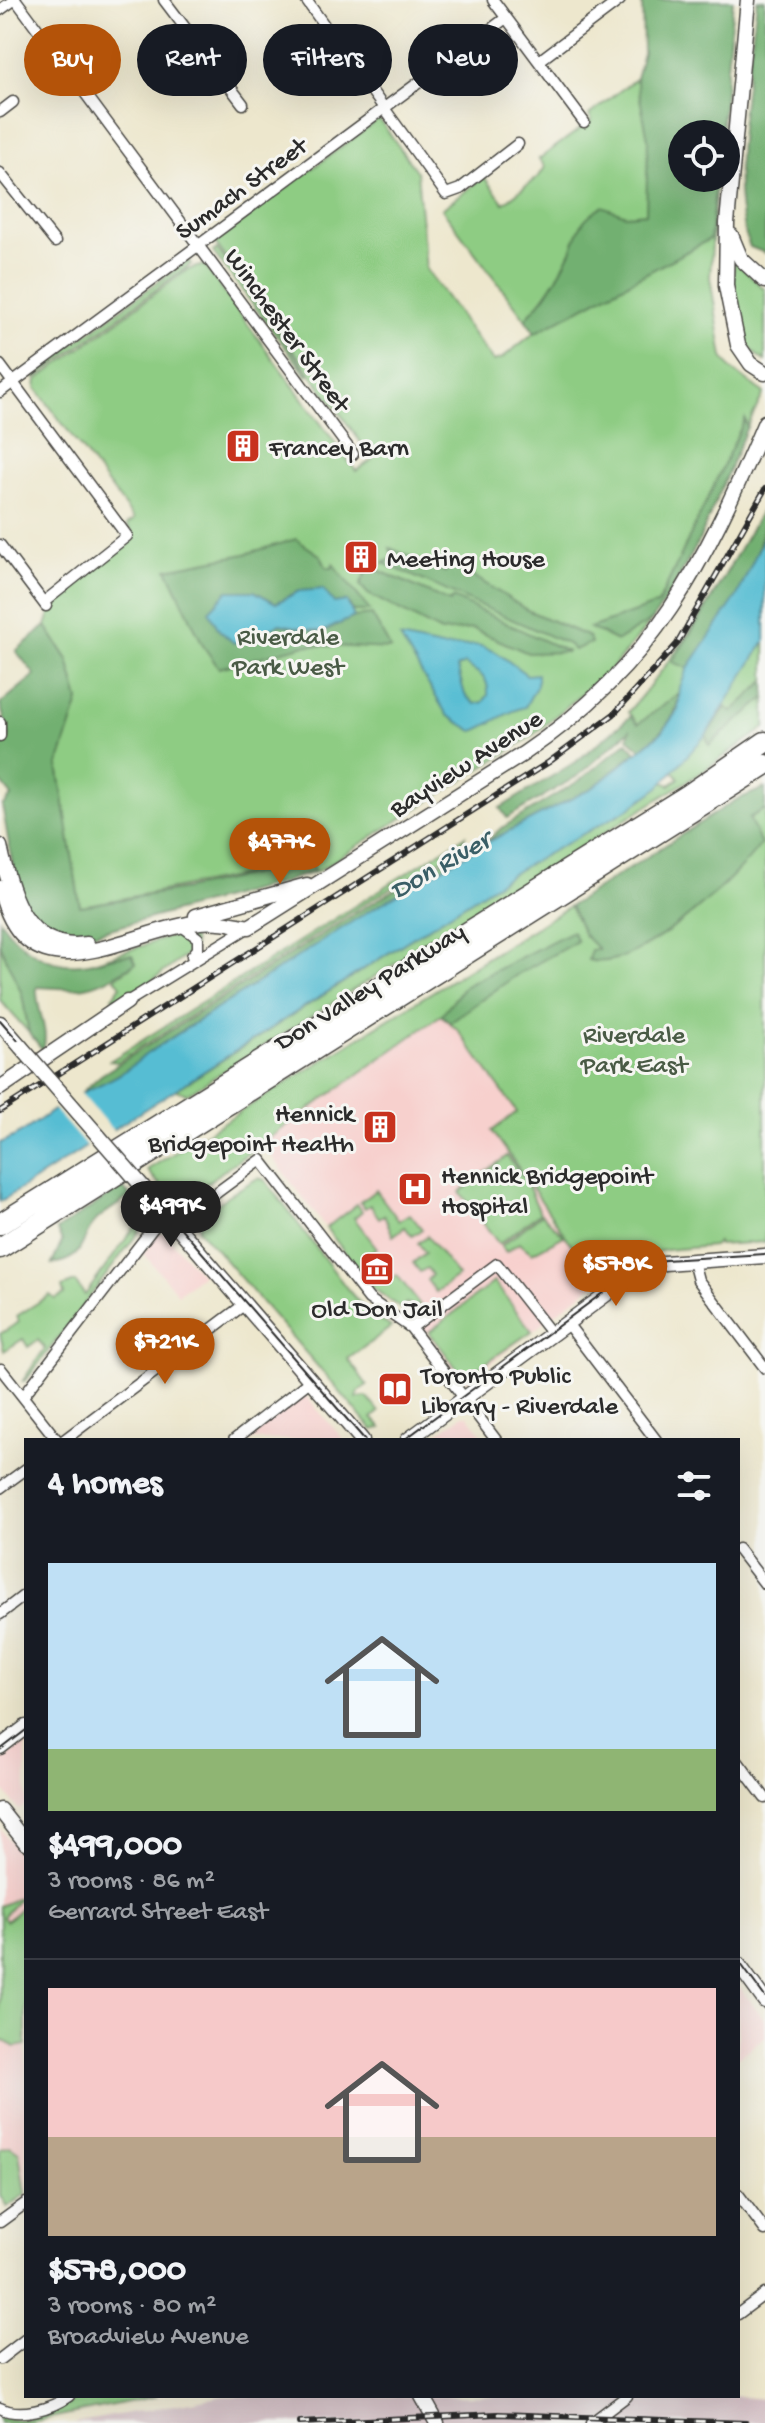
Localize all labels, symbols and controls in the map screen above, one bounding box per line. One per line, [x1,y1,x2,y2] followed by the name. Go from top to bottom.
[24,24,121,96] chip: Buy
[137,24,247,96] chip: Rent
[263,24,392,96] chip: Filters
[408,24,518,96] chip: New
[668,120,740,192] map controls
[668,120,740,192] button: locate
[171,131,317,249] street label: Sumach Street
[216,244,356,421] street label: Winchester Street
[224,427,262,465] building icon: Francey Barn
[268,435,409,466] place label: Francey Barn
[342,538,380,576] building icon: Meeting House
[387,546,546,577] place label: Meeting House
[231,624,346,685] park label: Riverdale Park West
[385,705,550,827] street label: Bayview Avenue
[224,818,336,886] pin: $477K
[385,823,502,909] water label: Don River
[247,828,313,859] text: $477K
[269,918,472,1061] street label: Don Valley Parkway
[580,1022,690,1083] park label: Riverdale Park East
[147,1101,356,1162] place label: Hennick Bridgepoint Health
[361,1108,399,1146] building icon: Hennick Bridgepoint Health
[441,1163,655,1224] place label: Hennick Bridgepoint Hospital
[396,1170,434,1208] hospital icon: Hennick Bridgepoint Hospital
[115,1181,227,1249] pin: $499K
[139,1191,203,1222] text: $499K
[560,1240,672,1308] pin: $578K
[358,1250,396,1288] museum icon: Old Don Jail
[582,1250,650,1281] text: $578K
[311,1296,443,1327] place label: Old Don Jail
[109,1318,221,1386] pin: $721K
[134,1328,196,1359] text: $721K
[419,1363,619,1424] place label: Toronto Public Library - Riverdale
[376,1370,414,1408] library icon: Toronto Public Library - Riverdale
[672,1464,716,1508] icon: filters
[48,1466,162,1506] text: 4 homes
[310,1615,454,1759] icon: home
[48,1827,182,1867] text: $499,000
[48,1867,215,1898] text: 3 rooms · 86 m²
[48,1898,268,1929] text: Gerrard Street East
[310,2040,454,2184] icon: home
[48,2252,186,2292] text: $578,000
[48,2292,216,2323] text: 3 rooms · 80 m²
[48,2323,249,2354] text: Broadview Avenue

